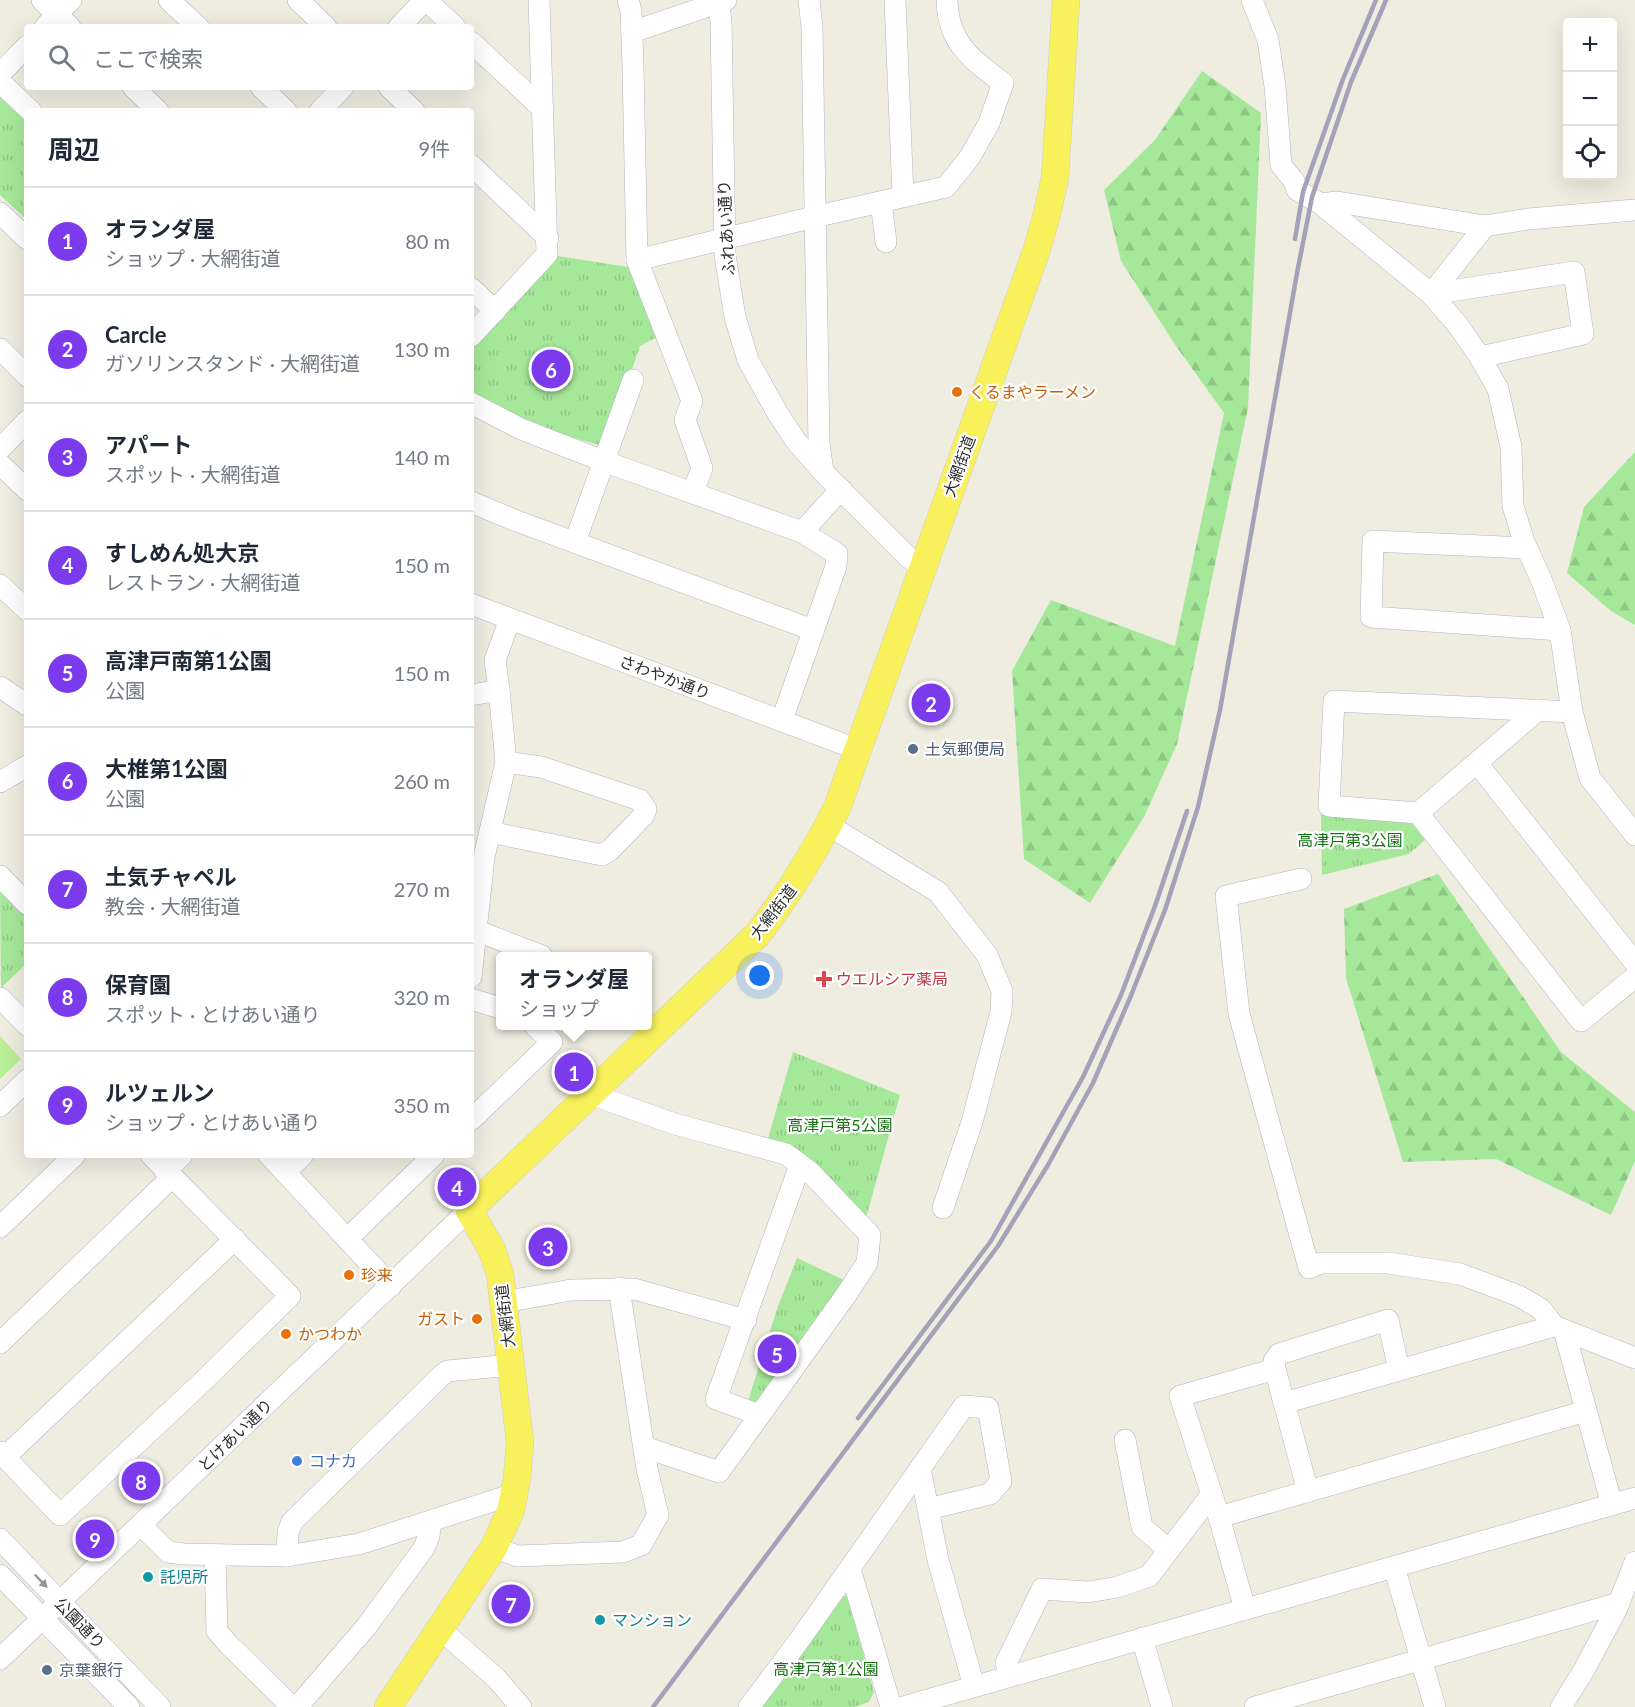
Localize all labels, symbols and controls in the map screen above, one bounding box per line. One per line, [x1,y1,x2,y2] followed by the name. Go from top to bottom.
[1563,18,1617,180] map controls
[1563,18,1617,72] button: +
[24,24,474,90] search box
[45,41,78,74] icon: search
[93,45,203,72] text: ここで検索
[1563,72,1617,126] button: −
[1563,126,1617,180] button: locate
[48,133,100,165] text: 周辺
[418,136,450,160] text: 9件
[714,180,738,276] street label: ふれあい通り
[105,215,215,242] text: オランダ屋
[62,229,73,253] text: 1
[405,229,450,253] text: 80 m
[105,246,280,270] text: ショップ · 大網街道
[105,321,166,348] text: Carcle
[62,337,73,361] text: 2
[394,337,450,361] text: 130 m
[532,346,570,392] pin: 6
[105,351,360,375] text: ガソリンスタンド · 大網街道
[969,382,1096,401] place label: くるまやラーメン
[950,385,964,399] marker: くるまやラーメン
[105,431,193,458] text: アパート
[939,433,978,499] street label: 大網街道
[62,445,73,469] text: 3
[394,445,450,469] text: 140 m
[105,462,280,486] text: スポット · 大網街道
[105,539,259,566] text: すしめん処大京
[62,553,73,577] text: 4
[394,553,450,577] text: 150 m
[105,570,300,594] text: レストラン · 大網街道
[105,647,272,674] text: 高津戸南第1公園
[617,650,713,703] street label: さわやか通り
[62,661,73,685] text: 5
[394,661,450,685] text: 150 m
[105,678,145,702] text: 公園
[912,680,950,726] pin: 2
[925,739,1005,758] place label: 土気郵便局
[906,742,920,756] marker: 土気郵便局
[105,755,228,782] text: 大椎第1公園
[62,769,73,793] text: 6
[394,769,450,793] text: 260 m
[105,786,145,810] text: 公園
[1297,830,1403,849] park label: 高津戸第3公園
[105,863,237,890] text: 土気チャペル
[62,877,73,901] text: 7
[394,877,450,901] text: 270 m
[745,881,800,943] street label: 大網街道
[105,894,240,918] text: 教会 · 大網街道
[496,952,652,1030] popup
[745,961,774,990] your location
[519,965,629,992] text: オランダ屋
[836,969,948,988] place label: ウエルシア薬局
[105,971,171,998] text: 保育園
[817,972,831,986] marker: ウエルシア薬局
[62,985,73,1009] text: 8
[394,985,450,1009] text: 320 m
[519,996,599,1020] text: ショップ
[105,1002,320,1026] text: スポット · とけあい通り
[554,1050,594,1094] pin: 1
[105,1079,215,1106] text: ルツェルン
[62,1093,73,1117] text: 9
[394,1093,450,1117] text: 350 m
[105,1110,320,1134] text: ショップ · とけあい通り
[787,1115,893,1134] park label: 高津戸第5公園
[438,1164,476,1210] pin: 4
[528,1224,568,1270] pin: 3
[361,1265,393,1284] place label: 珍来
[342,1268,356,1282] marker: 珍来
[491,1283,518,1349] street label: 大網街道
[417,1309,465,1328] place label: ガスト
[470,1312,484,1326] marker: ガスト
[298,1324,362,1343] place label: かつわか
[279,1327,293,1341] marker: かつわか
[758,1332,796,1376] pin: 5
[194,1394,276,1475] street label: とけあい通り
[309,1451,357,1470] place label: コナカ
[290,1454,304,1468] marker: コナカ
[122,1458,160,1504] pin: 8
[76,1516,115,1562] pin: 9
[160,1567,208,1586] place label: 託児所
[141,1570,155,1584] marker: 託児所
[33,1574,47,1588] one-way arrow
[492,1582,530,1626] pin: 7
[51,1593,109,1652] street label: 公園通り
[612,1610,692,1629] place label: マンション
[593,1613,607,1627] marker: マンション
[773,1659,879,1678] park label: 高津戸第1公園
[59,1660,123,1679] place label: 京葉銀行
[40,1663,54,1677] marker: 京葉銀行

